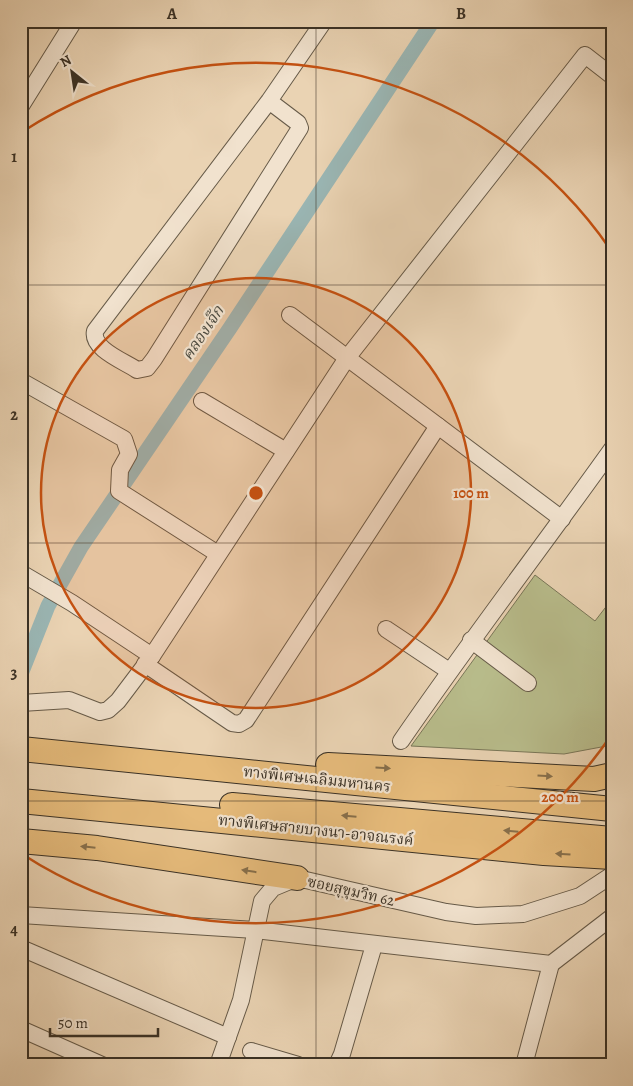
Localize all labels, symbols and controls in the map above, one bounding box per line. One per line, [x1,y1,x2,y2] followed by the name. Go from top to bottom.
[166,3,178,25] text: A
[456,3,466,25] text: B
[48,48,98,98] north arrow
[57,50,75,72] text: N
[11,146,17,168] text: 1
[177,300,230,365] water label: คลองเจ๊ก
[10,404,18,426] text: 2
[453,483,489,503] text: 100 m
[247,484,265,502] centre of rings
[11,662,18,684] text: 3
[242,761,392,797] street label: ทางพิเศษเฉลิมมหานคร
[375,764,391,772] one-way arrow
[537,773,553,781] one-way arrow
[541,787,579,807] text: 200 m
[218,810,414,850] street label: ทางพิเศษสายบางนา-อาจณรงค์
[341,812,357,820] one-way arrow
[503,826,519,834] one-way arrow
[80,843,96,851] one-way arrow
[555,850,571,858] one-way arrow
[240,867,256,875] one-way arrow
[305,871,397,912] street label: ซอยสุขุมวิท 62
[10,919,18,941] text: 4
[50,1006,158,1038] scale bar
[58,1013,88,1033] text: 50 m

